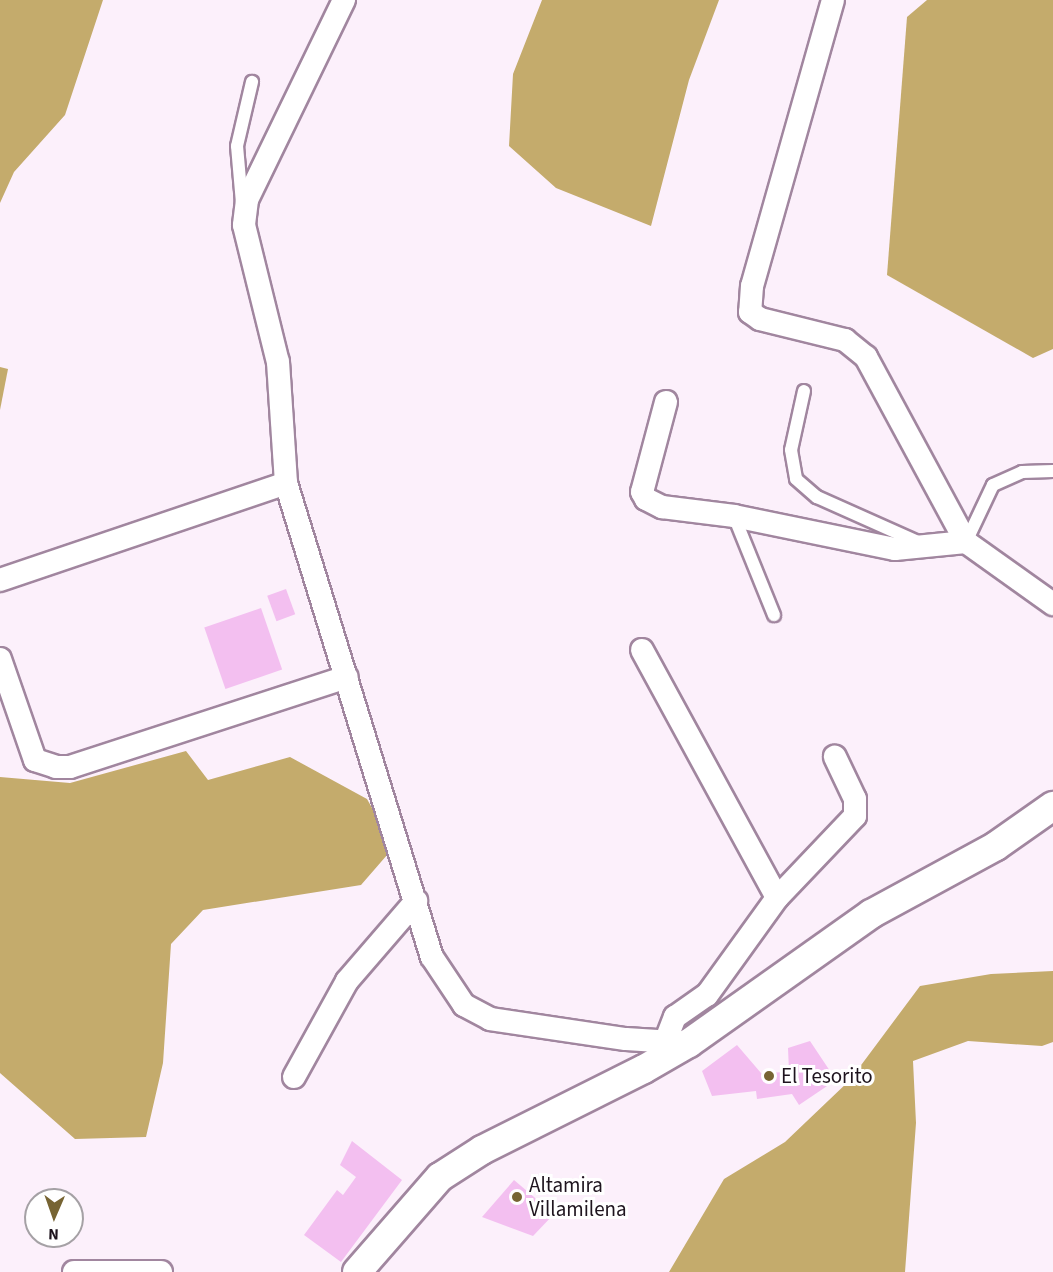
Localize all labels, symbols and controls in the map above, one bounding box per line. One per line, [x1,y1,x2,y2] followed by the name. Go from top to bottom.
[781,1063,873,1089] place label: El Tesorito
[762,1069,776,1083] marker: El Tesorito
[529,1172,627,1222] place label: Altamira Villamilena
[24,1188,84,1248] north arrow
[510,1190,524,1204] marker: Altamira Villamilena
[48,1223,59,1245] text: N

